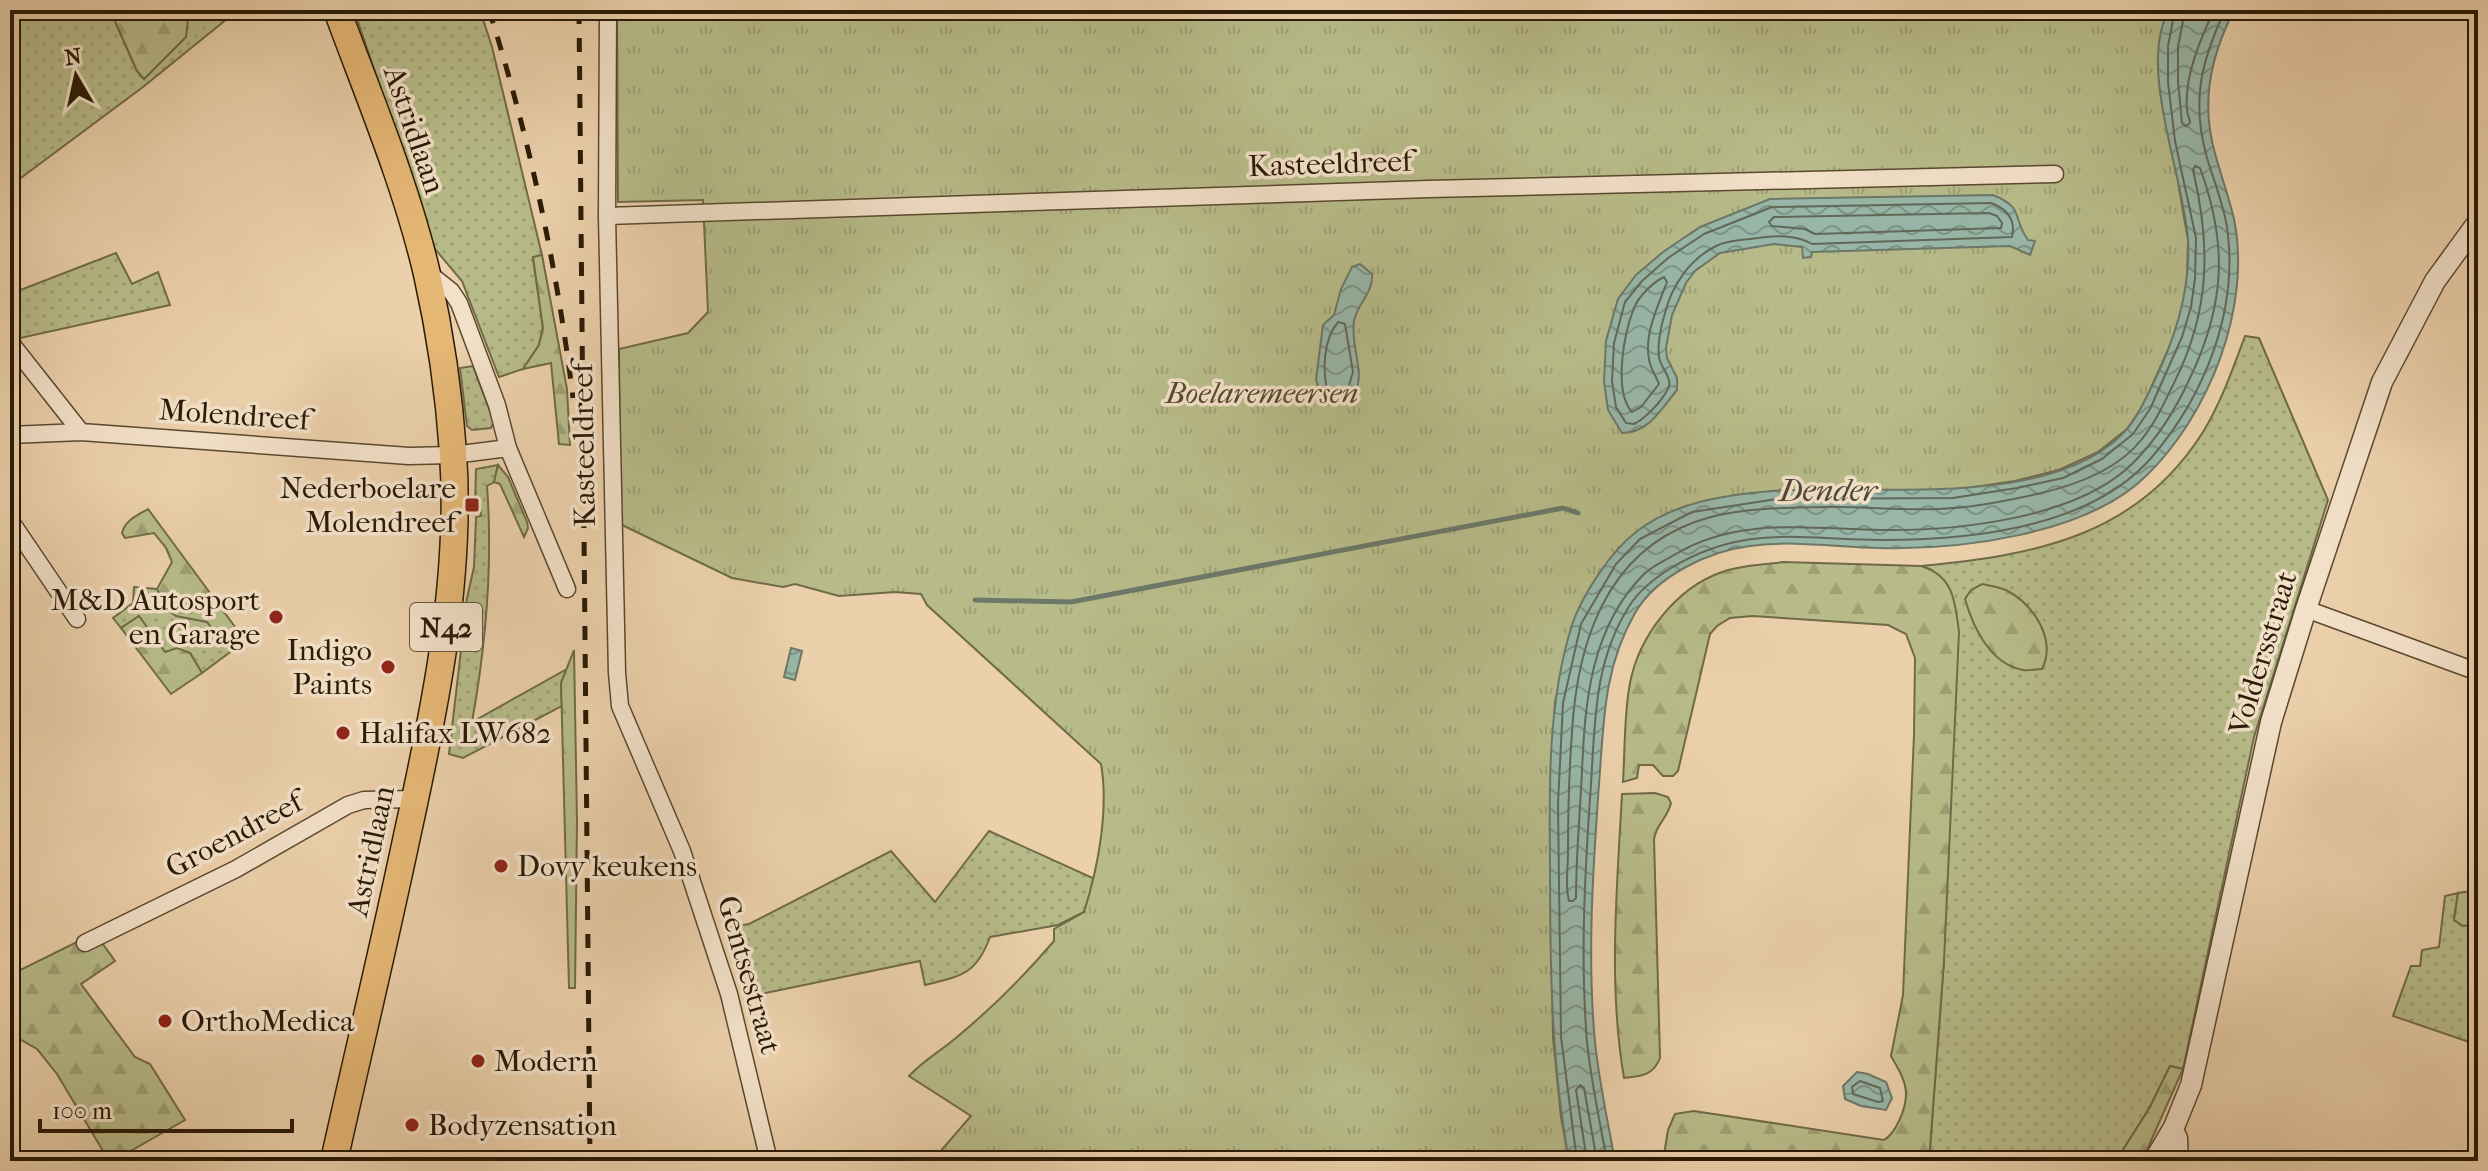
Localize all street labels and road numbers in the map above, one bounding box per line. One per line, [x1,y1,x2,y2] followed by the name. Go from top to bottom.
[376,61,452,199] street label: Astridlaan
[1247,143,1419,184] street label: Kasteeldreef
[565,357,603,527] street label: Kasteeldreef
[158,392,316,438] street label: Molendreef
[2221,567,2305,740] street label: Voldersstraat
[410,603,482,651] road number: N42
[160,782,314,886] street label: Groendreef
[340,782,402,920] street label: Astridlaan
[710,892,788,1058] street label: Gentsestraat

